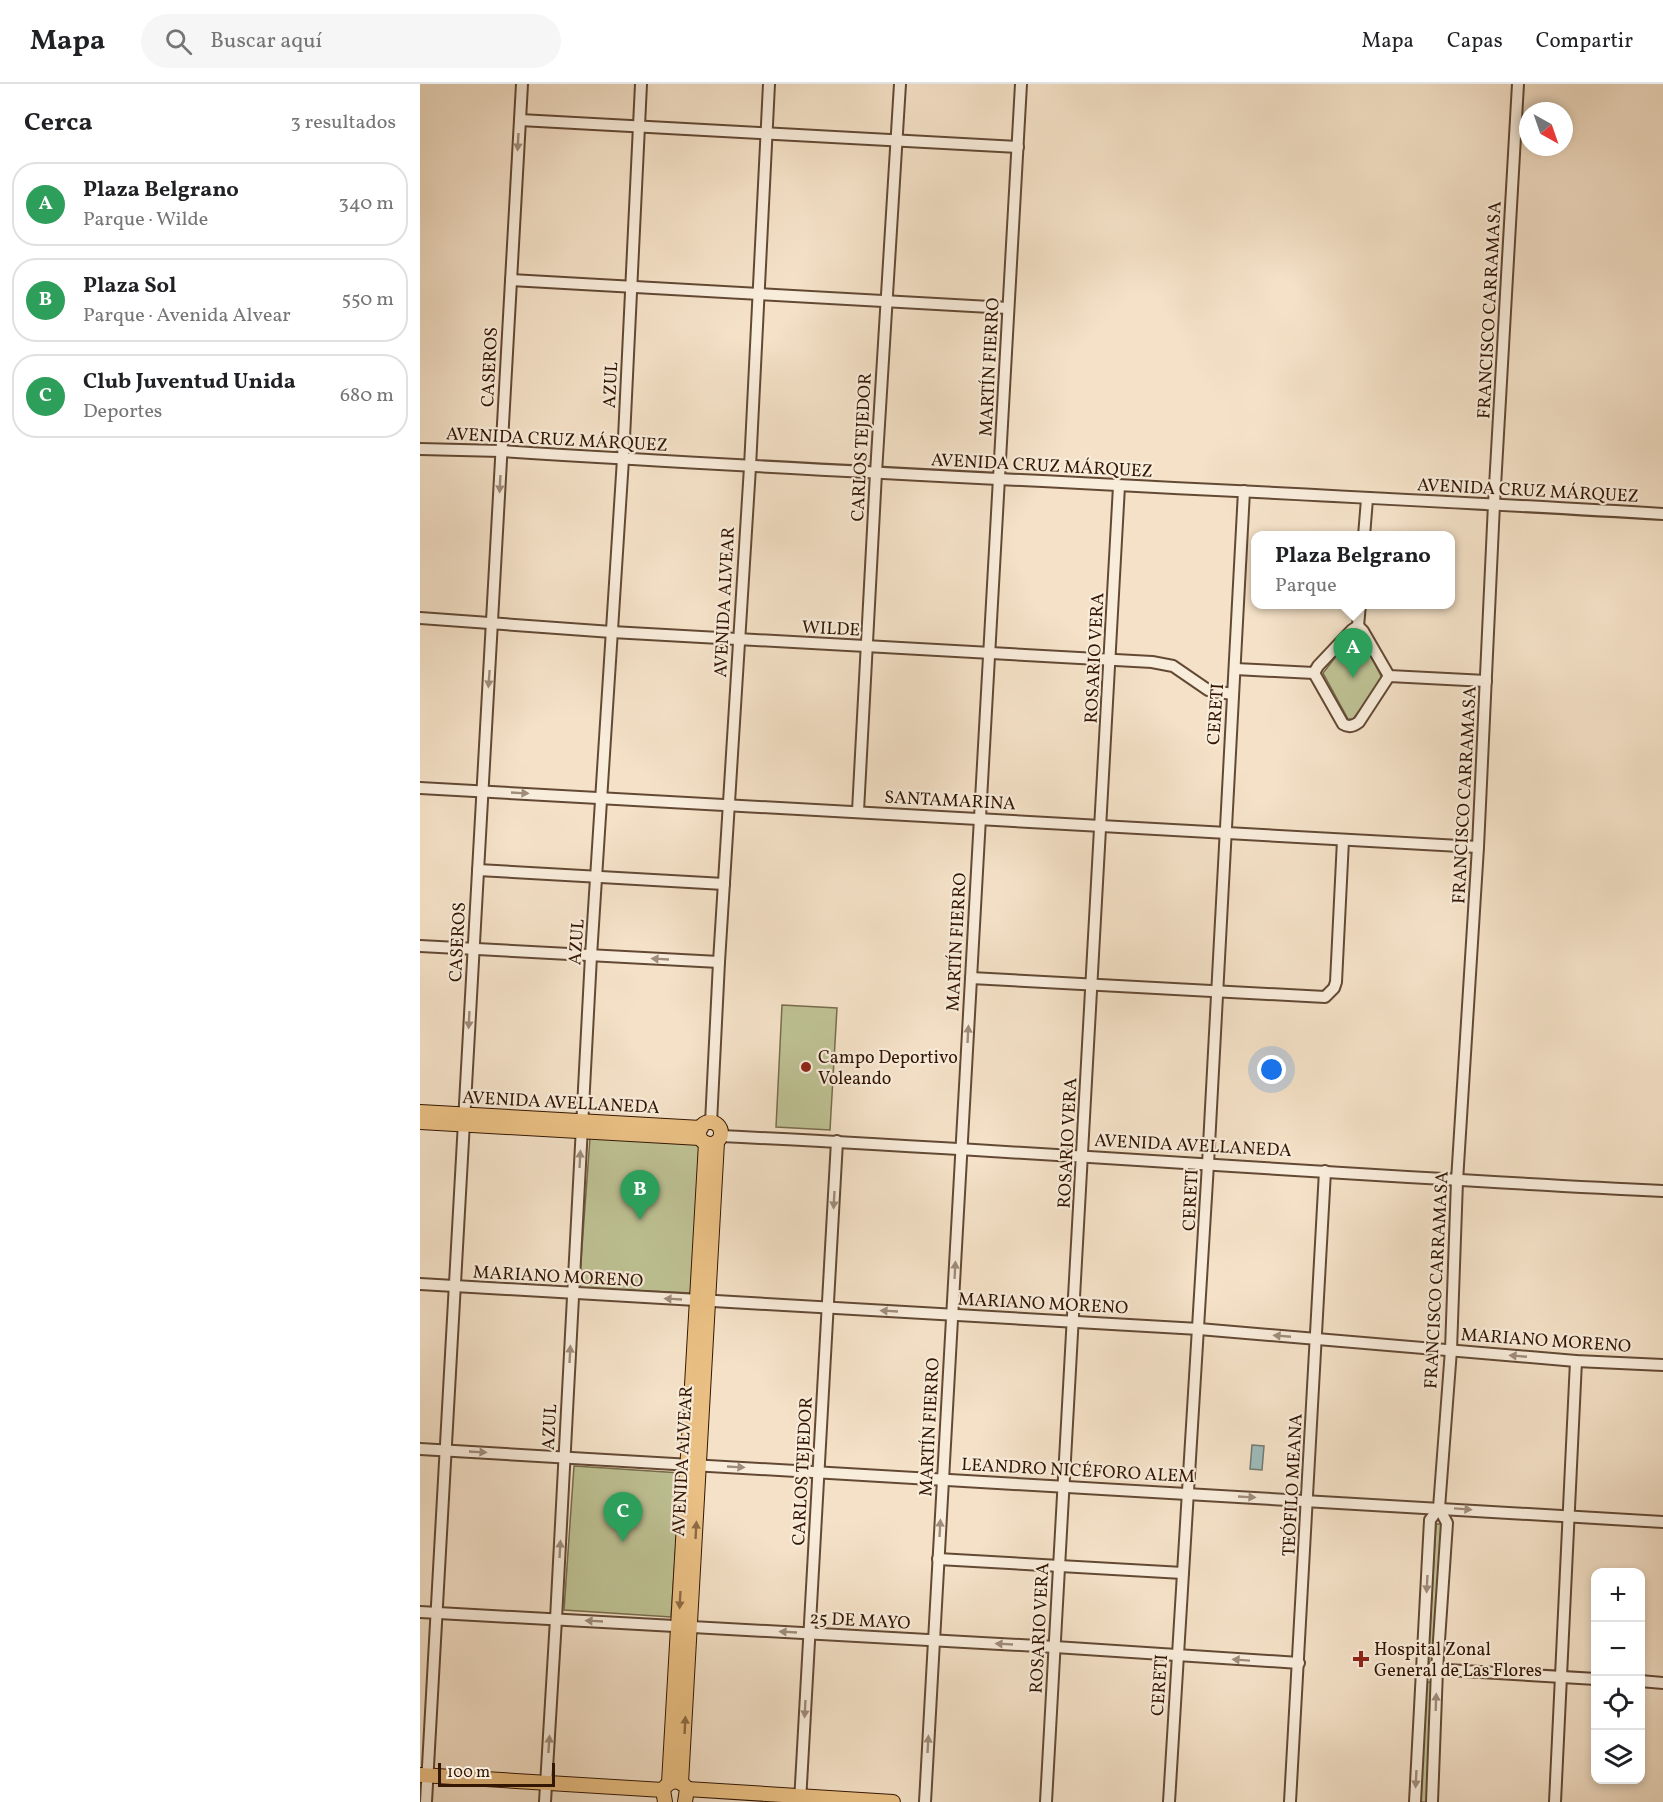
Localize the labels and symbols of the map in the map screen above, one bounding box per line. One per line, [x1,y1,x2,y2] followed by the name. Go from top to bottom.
[1519,102,1573,156] north arrow
[514,133,523,152] one-way arrow
[1472,200,1509,420] street label: FRANCISCO CARRAMASA
[974,297,1007,437] street label: MARTÍN FIERRO
[476,326,505,408] street label: CASEROS
[598,361,625,409] street label: AZUL
[846,372,879,522] street label: CARLOS TEJEDOR
[445,422,669,459] street label: AVENIDA CRUZ MÁRQUEZ
[930,448,1154,485] street label: AVENIDA CRUZ MÁRQUEZ
[1416,473,1640,510] street label: AVENIDA CRUZ MÁRQUEZ
[495,474,504,493] one-way arrow
[709,526,742,678] street label: AVENIDA ALVEAR
[1080,592,1111,724] street label: ROSARIO VERA
[801,615,861,644] street label: WILDE
[1334,628,1372,678] pin: A
[484,669,494,688] one-way arrow
[1202,682,1231,746] street label: CERETI
[1447,685,1484,905] street label: FRANCISCO CARRAMASA
[884,786,1017,817] street label: SANTAMARINA
[511,788,530,798] one-way arrow
[941,872,974,1012] street label: MARTÍN FIERRO
[444,901,473,983] street label: CASEROS
[563,918,592,966] street label: AZUL
[651,955,670,964] one-way arrow
[465,1011,474,1030] one-way arrow
[963,1024,972,1043] one-way arrow
[818,1046,958,1092] place label: Campo Deportivo Voleando
[1257,1055,1286,1084] your location
[799,1060,813,1074] marker: Campo Deportivo Voleando
[1053,1077,1084,1209] street label: ROSARIO VERA
[462,1086,661,1121] street label: AVENIDA AVELLANEDA
[1094,1129,1293,1164] street label: AVENIDA AVELLANEDA
[576,1150,585,1169] one-way arrow
[1177,1169,1206,1232] street label: CERETI
[620,1170,660,1220] pin: B
[1419,1170,1456,1390] street label: FRANCISCO CARRAMASA
[829,1190,838,1209] one-way arrow
[472,1261,644,1294] street label: MARIANO MORENO
[950,1261,959,1280] one-way arrow
[957,1288,1129,1321] street label: MARIANO MORENO
[663,1294,682,1303] one-way arrow
[879,1306,898,1316] one-way arrow
[1460,1323,1632,1360] street label: MARIANO MORENO
[1272,1331,1291,1341] one-way arrow
[565,1345,574,1364] one-way arrow
[1508,1351,1527,1361] one-way arrow
[914,1357,947,1497] street label: MARTÍN FIERRO
[667,1385,700,1537] street label: AVENIDA ALVEAR
[787,1396,820,1546] street label: CARLOS TEJEDOR
[537,1403,564,1451] street label: AZUL
[1277,1413,1310,1557] street label: TEÓFILO MEANA
[469,1447,488,1457] one-way arrow
[960,1453,1196,1490] street label: LEANDRO NICÉFORO ALEM
[726,1462,745,1472] one-way arrow
[604,1492,642,1542] pin: C
[1238,1492,1257,1502] one-way arrow
[1453,1504,1472,1514] one-way arrow
[936,1518,945,1537] one-way arrow
[691,1520,701,1539] one-way arrow
[555,1539,564,1558] one-way arrow
[1025,1562,1056,1694] street label: ROSARIO VERA
[1422,1575,1431,1594] one-way arrow
[675,1591,684,1610] one-way arrow
[809,1606,911,1637] street label: 25 DE MAYO
[584,1616,603,1625] one-way arrow
[779,1628,798,1637] one-way arrow
[1374,1638,1542,1684] place label: Hospital Zonal General de Las Flores
[995,1640,1014,1649] one-way arrow
[1352,1650,1370,1668] marker: Hospital Zonal General de Las Flores
[1146,1653,1175,1717] street label: CERETI
[1231,1655,1250,1664] one-way arrow
[1431,1692,1441,1711] one-way arrow
[800,1699,810,1718] one-way arrow
[680,1715,689,1734] one-way arrow
[544,1734,553,1753] one-way arrow
[923,1734,933,1753] one-way arrow
[438,1760,555,1788] scale bar
[1412,1769,1421,1788] one-way arrow

